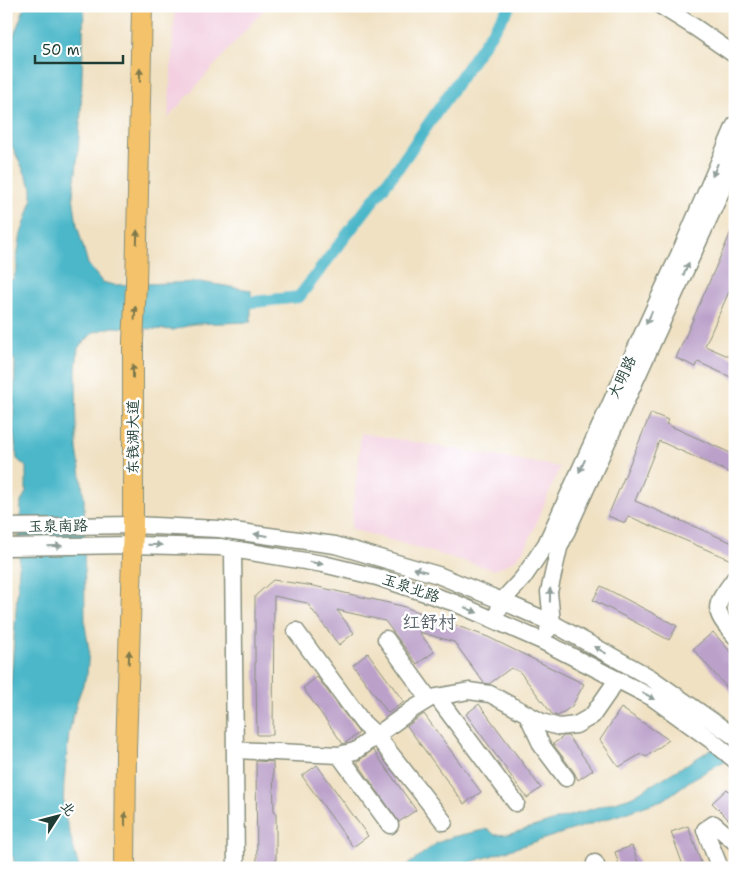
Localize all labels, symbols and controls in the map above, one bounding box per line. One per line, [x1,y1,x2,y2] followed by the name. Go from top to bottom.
[35,32,122,64] scale bar
[42,40,80,60] text: 50 m
[137,66,145,82] one-way arrow
[711,163,719,177] one-way arrow
[133,229,141,245] one-way arrow
[681,261,690,276] one-way arrow
[131,305,139,321] one-way arrow
[645,311,653,325] one-way arrow
[603,352,641,402] street label: 大明路
[129,363,137,379] one-way arrow
[123,399,143,475] street label: 东钱湖大道
[577,459,585,473] one-way arrow
[28,515,88,537] street label: 玉泉南路
[253,531,269,539] one-way arrow
[47,542,63,550] one-way arrow
[147,542,163,550] one-way arrow
[308,559,324,567] one-way arrow
[412,565,427,573] one-way arrow
[379,569,443,607] street label: 玉泉北路
[547,587,555,603] one-way arrow
[464,607,478,615] one-way arrow
[402,610,456,634] district label: 红舒村
[593,645,606,654] one-way arrow
[125,648,133,664] one-way arrow
[641,692,656,700] one-way arrow
[32,792,82,842] north arrow
[57,797,80,819] text: 北
[121,811,129,827] one-way arrow

